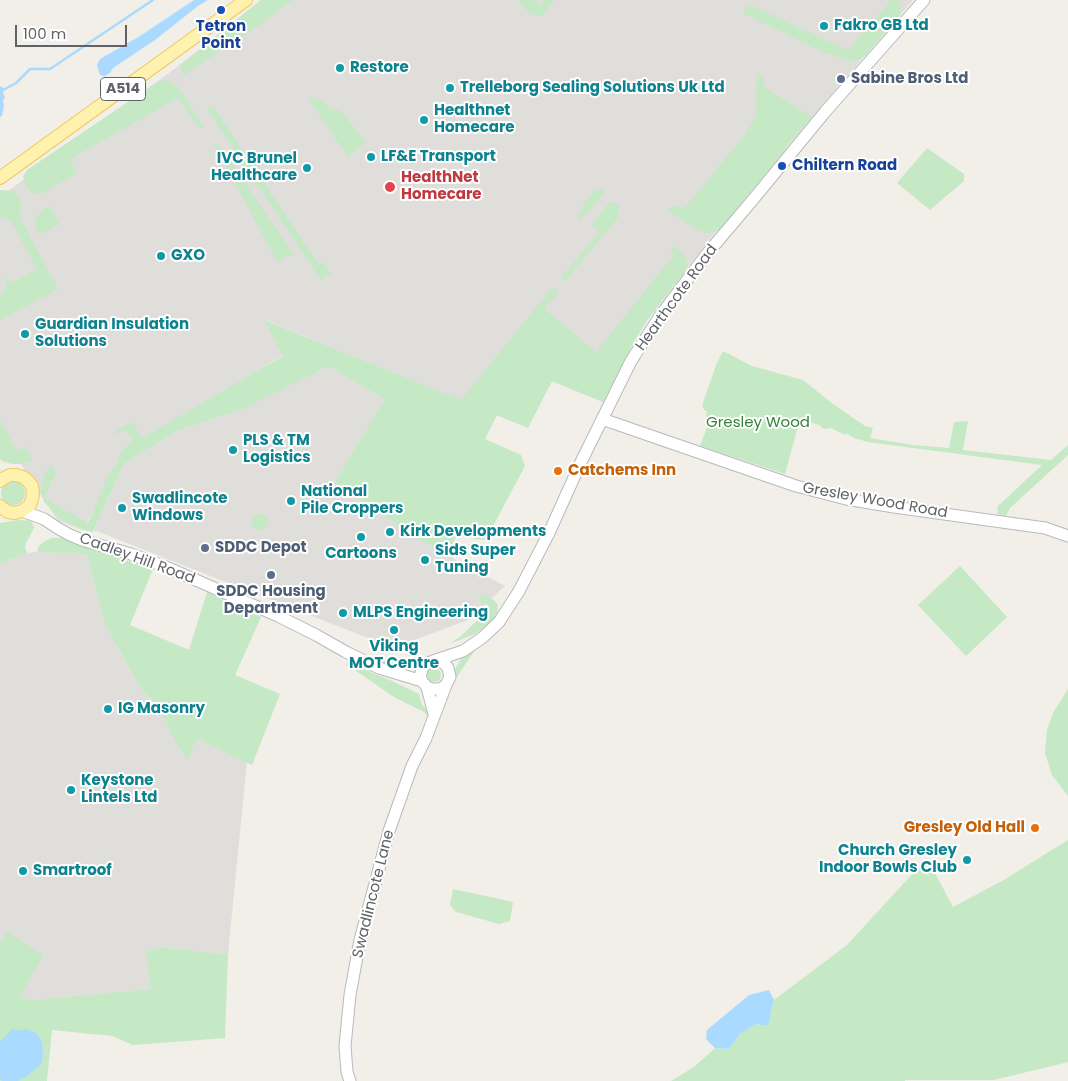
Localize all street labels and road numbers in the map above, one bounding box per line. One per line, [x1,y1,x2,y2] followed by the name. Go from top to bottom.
[100,78,146,100] road number: A514
[632,241,722,355] street label: Hearthcote Road
[801,479,949,523] street label: Gresley Wood Road
[77,530,197,588] street label: Cadley Hill Road
[349,828,399,960] street label: Swadlincote Lane

